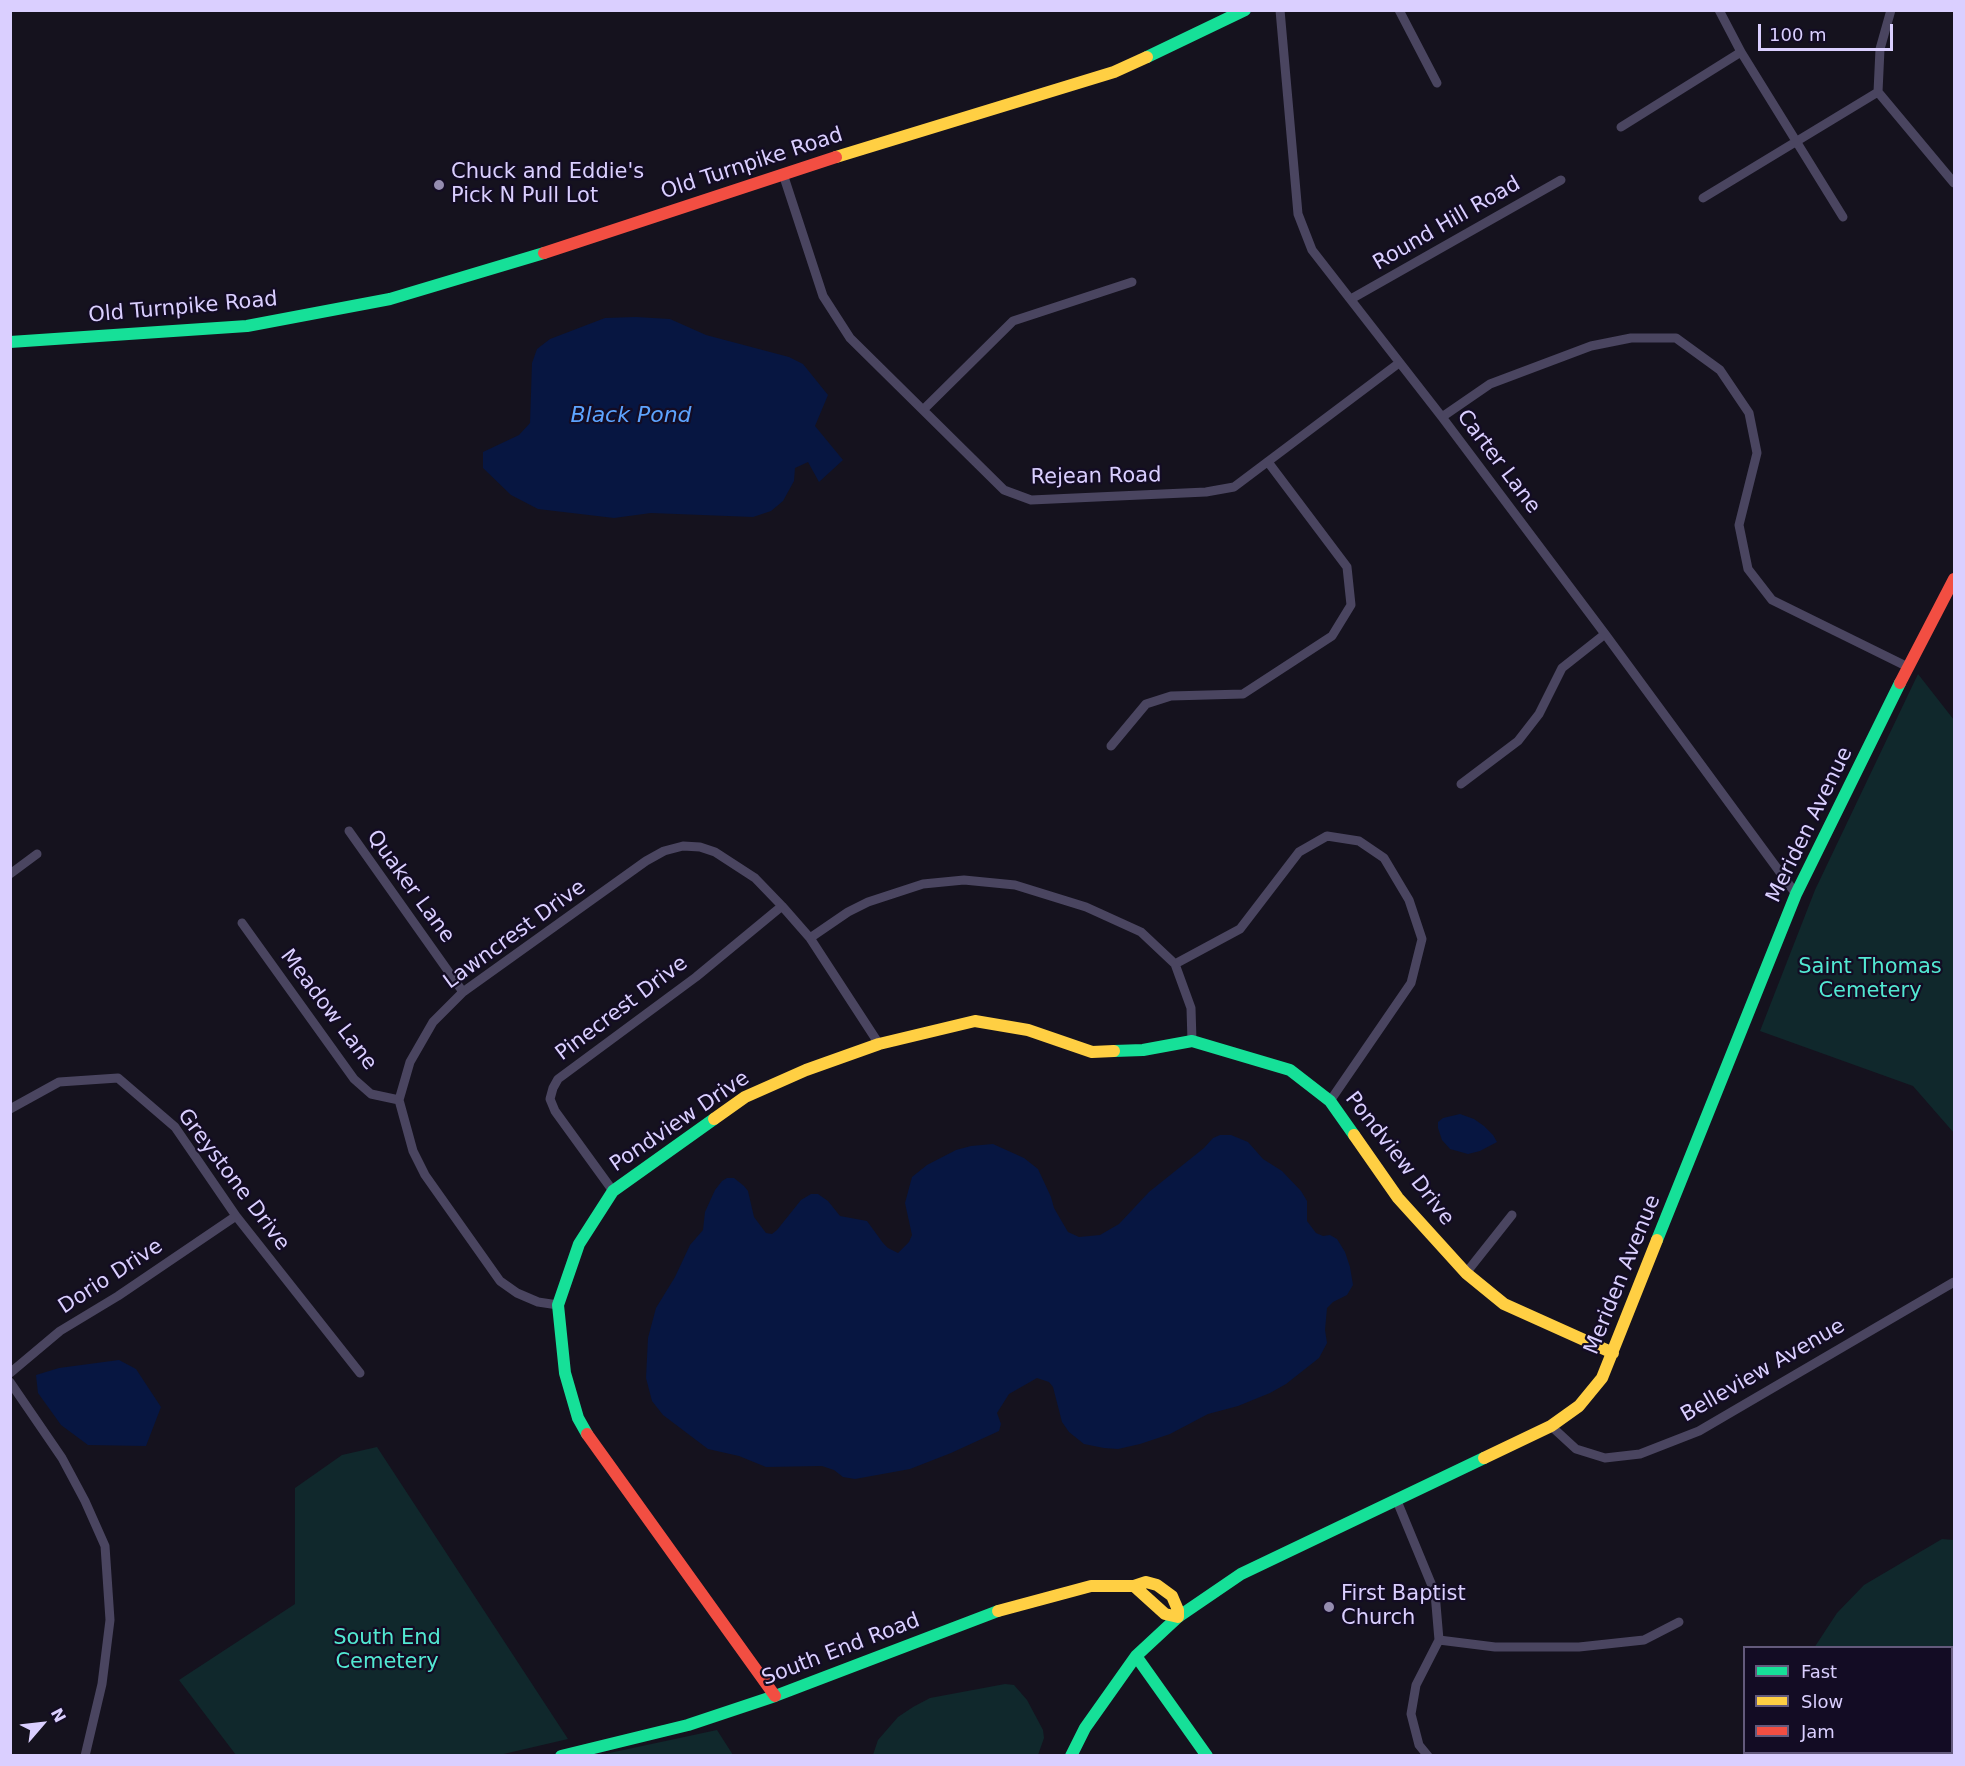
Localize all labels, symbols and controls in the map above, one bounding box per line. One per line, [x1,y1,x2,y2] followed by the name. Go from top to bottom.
[1761,12,1896,50] scale bar
[1769,24,1827,45] text: 100 m
[658,123,846,205] street label: Old Turnpike Road
[451,160,644,210] place label: Chuck and Eddie's Pick N Pull Lot
[1369,172,1525,276] street label: Round Hill Road
[432,178,446,192] marker: Chuck and Eddie's Pick N Pull Lot
[87,287,279,329] street label: Old Turnpike Road
[570,403,692,429] water label: Black Pond
[1451,405,1545,519] street label: Carter Lane
[1030,463,1162,491] street label: Rejean Road
[1761,743,1859,907] street label: Meriden Avenue
[361,826,459,948] street label: Quaker Lane
[439,875,591,995] street label: Lawncrest Drive
[274,945,382,1075] street label: Meadow Lane
[551,951,693,1067] street label: Pinecrest Drive
[1798,955,1942,1005] park label: Saint Thomas Cemetery
[606,1066,754,1178] street label: Pondview Drive
[1339,1087,1459,1231] street label: Pondview Drive
[172,1104,294,1256] street label: Greystone Drive
[1580,1192,1666,1358] street label: Meriden Avenue
[54,1234,168,1320] street label: Dorio Drive
[1677,1314,1849,1428] street label: Belleview Avenue
[1341,1582,1466,1632] place label: First Baptist Church
[1322,1600,1336,1614] marker: First Baptist Church
[759,1608,923,1692] street label: South End Road
[333,1626,441,1676] park label: South End Cemetery
[1743,1646,1953,1754] legend
[1801,1661,1837,1682] text: Fast
[1801,1691,1843,1712] text: Slow
[12,1694,72,1754] north arrow
[47,1705,70,1726] text: N
[1801,1721,1835,1742] text: Jam

